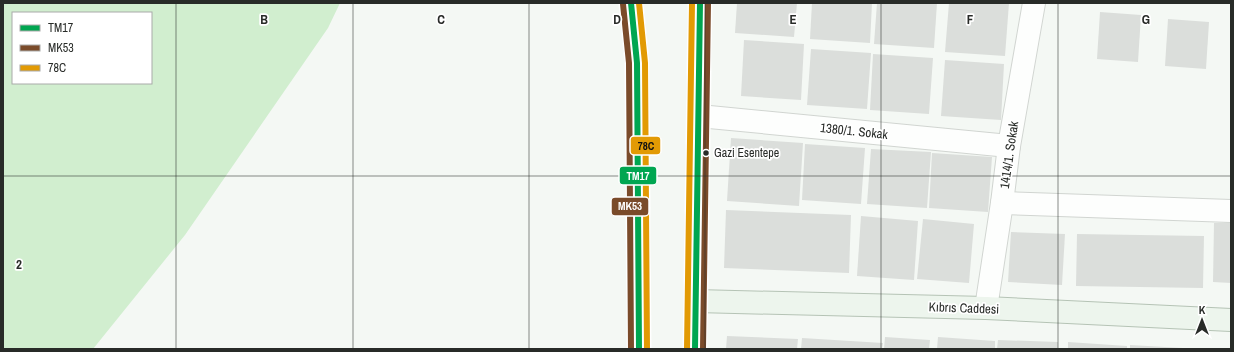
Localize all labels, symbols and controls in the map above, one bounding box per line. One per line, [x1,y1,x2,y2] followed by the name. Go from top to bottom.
[260,11,268,28] text: B
[437,11,445,28] text: C
[613,11,621,28] text: D
[789,11,797,28] text: E
[967,11,974,28] text: F
[1142,11,1150,28] text: G
[12,12,152,84] legend
[48,20,74,36] text: TM17
[48,40,74,56] text: MK53
[48,60,66,76] text: 78C
[819,119,889,143] street label: 1380/1. Sokak
[996,119,1022,190] street label: 1414/1. Sokak
[630,136,661,155] line badge: 78C
[638,139,655,153] text: 78C
[714,145,779,161] place label: Gazi Esentepe
[701,148,711,158] marker: Gazi Esentepe
[619,166,657,185] line badge: TM17
[626,169,650,183] text: TM17
[611,197,649,216] line badge: MK53
[618,199,642,213] text: MK53
[16,256,22,273] text: 2
[928,298,1000,318] street label: Kıbrıs Caddesi
[1182,300,1222,340] north arrow
[1199,303,1206,317] text: K

